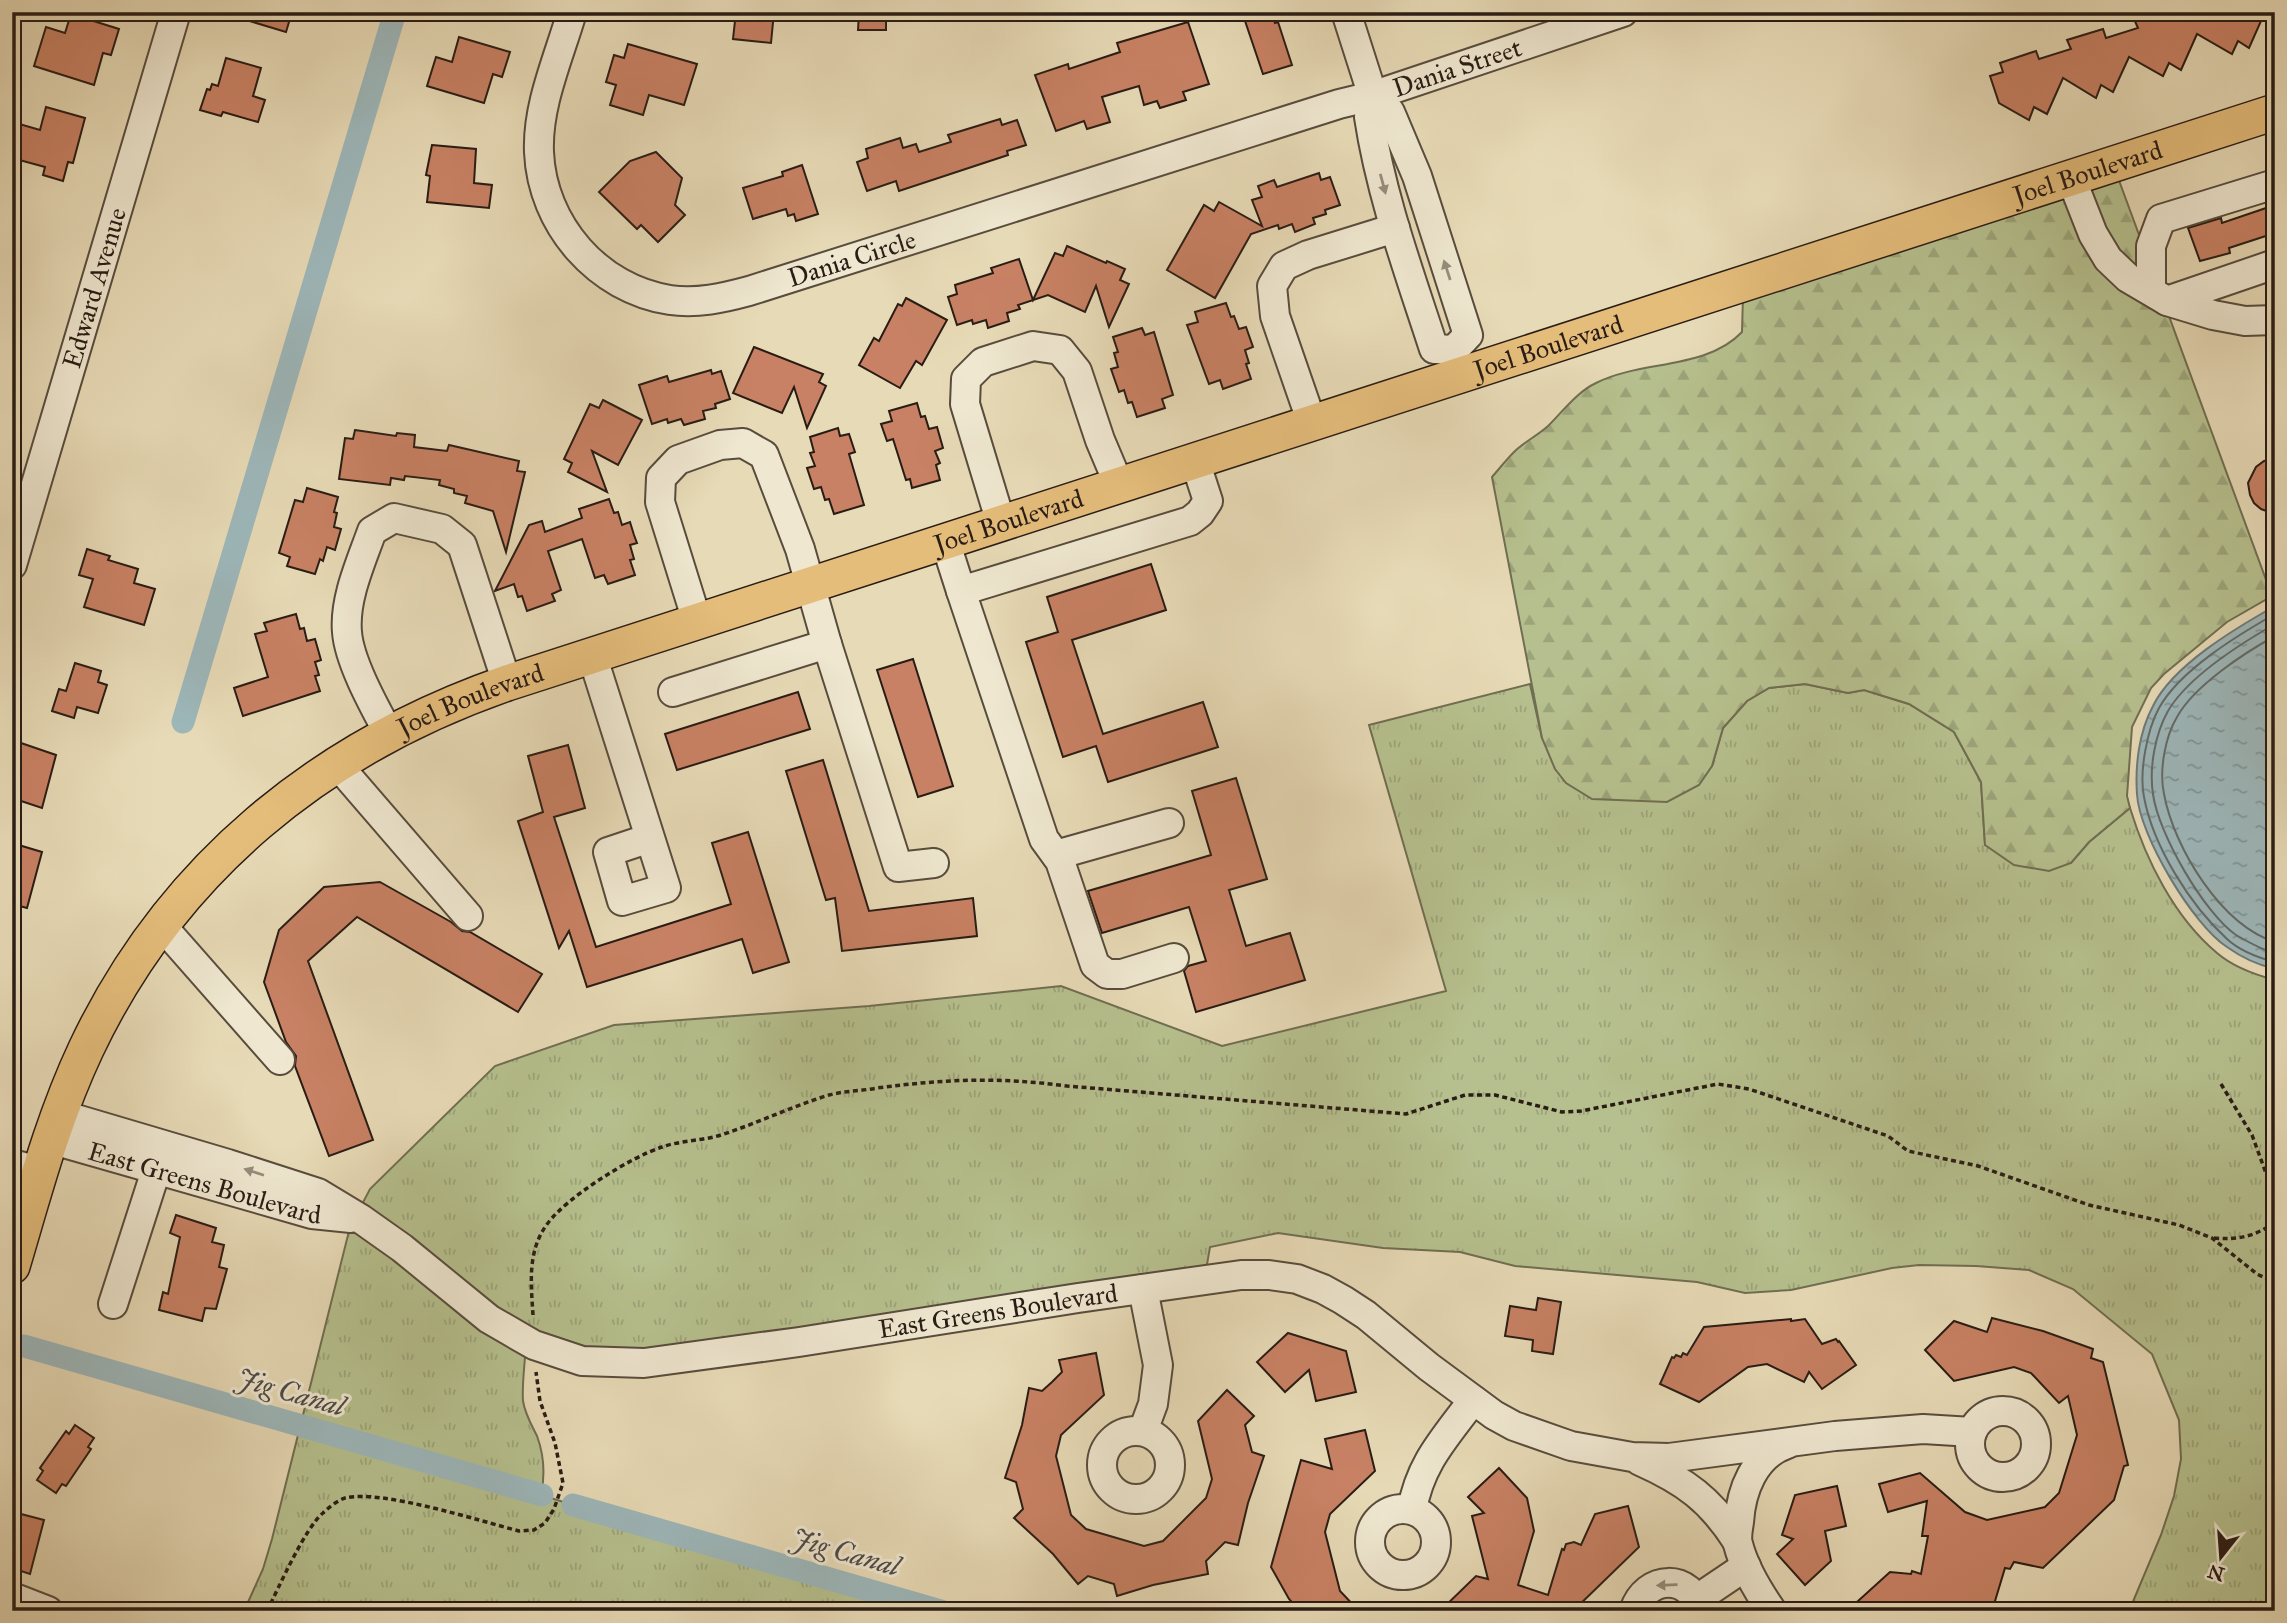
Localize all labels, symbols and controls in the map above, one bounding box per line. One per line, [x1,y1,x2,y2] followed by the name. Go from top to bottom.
[1389,31,1526,104] street label: Dania Street
[2006,133,2166,212] street label: Joel Boulevard
[1378,173,1388,194] one-way arrow
[55,204,133,372] street label: Edward Avenue
[784,223,920,294] street label: Dania Circle
[1441,259,1452,280] one-way arrow
[1467,308,1627,387] street label: Joel Boulevard
[927,482,1087,561] street label: Joel Boulevard
[389,656,548,745] street label: Joel Boulevard
[84,1135,323,1231] street label: East Greens Boulevard
[243,1166,264,1177] one-way arrow
[876,1277,1120,1345] street label: East Greens Boulevard
[231,1359,351,1425] water label: Jig Canal
[786,1519,906,1585] water label: Jig Canal
[2186,1522,2256,1592] north arrow
[2205,1559,2227,1586] text: N
[1656,1579,1678,1590] one-way arrow

